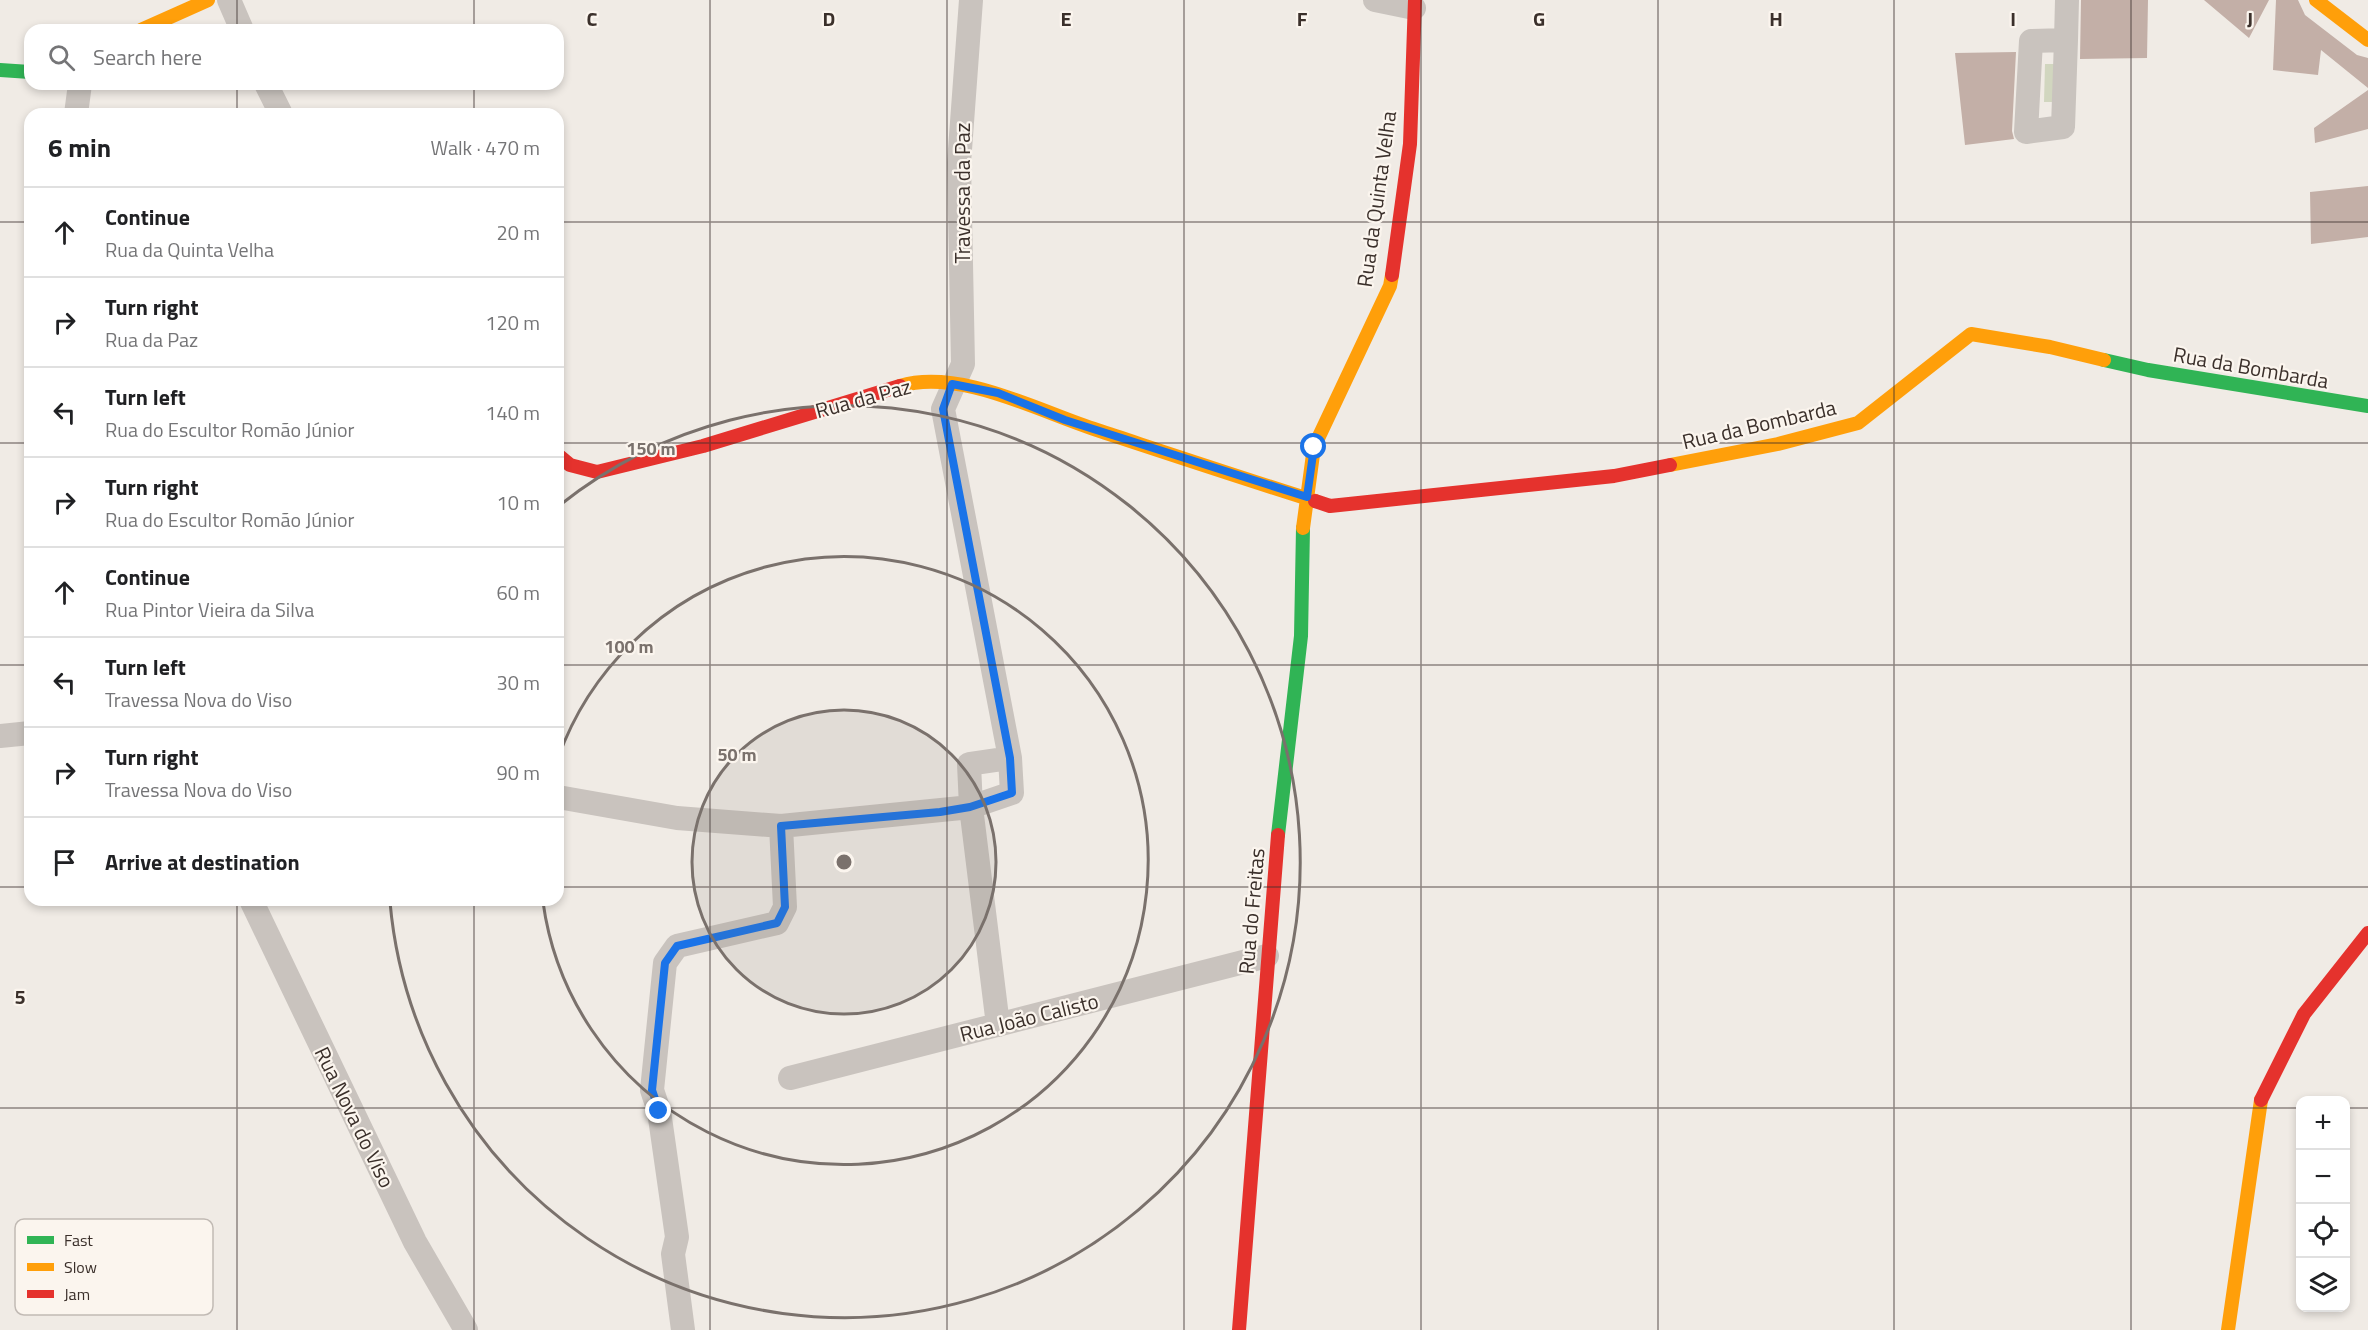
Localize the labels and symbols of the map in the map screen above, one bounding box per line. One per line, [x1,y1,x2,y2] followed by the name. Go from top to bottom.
[587,3,598,34] text: C
[823,3,835,34] text: D
[1060,3,1072,34] text: E
[1297,3,1308,34] text: F
[1533,3,1545,34] text: G
[1769,3,1783,34] text: H
[2010,3,2016,34] text: I
[2247,3,2253,34] text: J
[1348,108,1404,289] street label: Rua da Quinta Velha
[946,123,978,263] street label: Travessa da Paz
[2171,338,2332,396] street label: Rua da Bombarda
[812,370,914,426] street label: Rua da Paz
[1679,391,1840,457] street label: Rua da Bombarda
[1300,433,1326,459] route start
[626,435,676,462] text: 150 m
[604,633,654,660] text: 100 m
[717,741,757,768] text: 50 m
[1230,847,1272,975] street label: Rua do Freitas
[834,852,854,872] centre of rings
[14,981,26,1012] text: 5
[956,984,1102,1050] street label: Rua João Calisto
[307,1041,403,1193] street label: Rua Nova do Viso
[645,1097,671,1123] route end
[15,1219,213,1315] legend
[64,1228,93,1252] text: Fast
[64,1255,97,1279] text: Slow
[64,1282,90,1306] text: Jam

